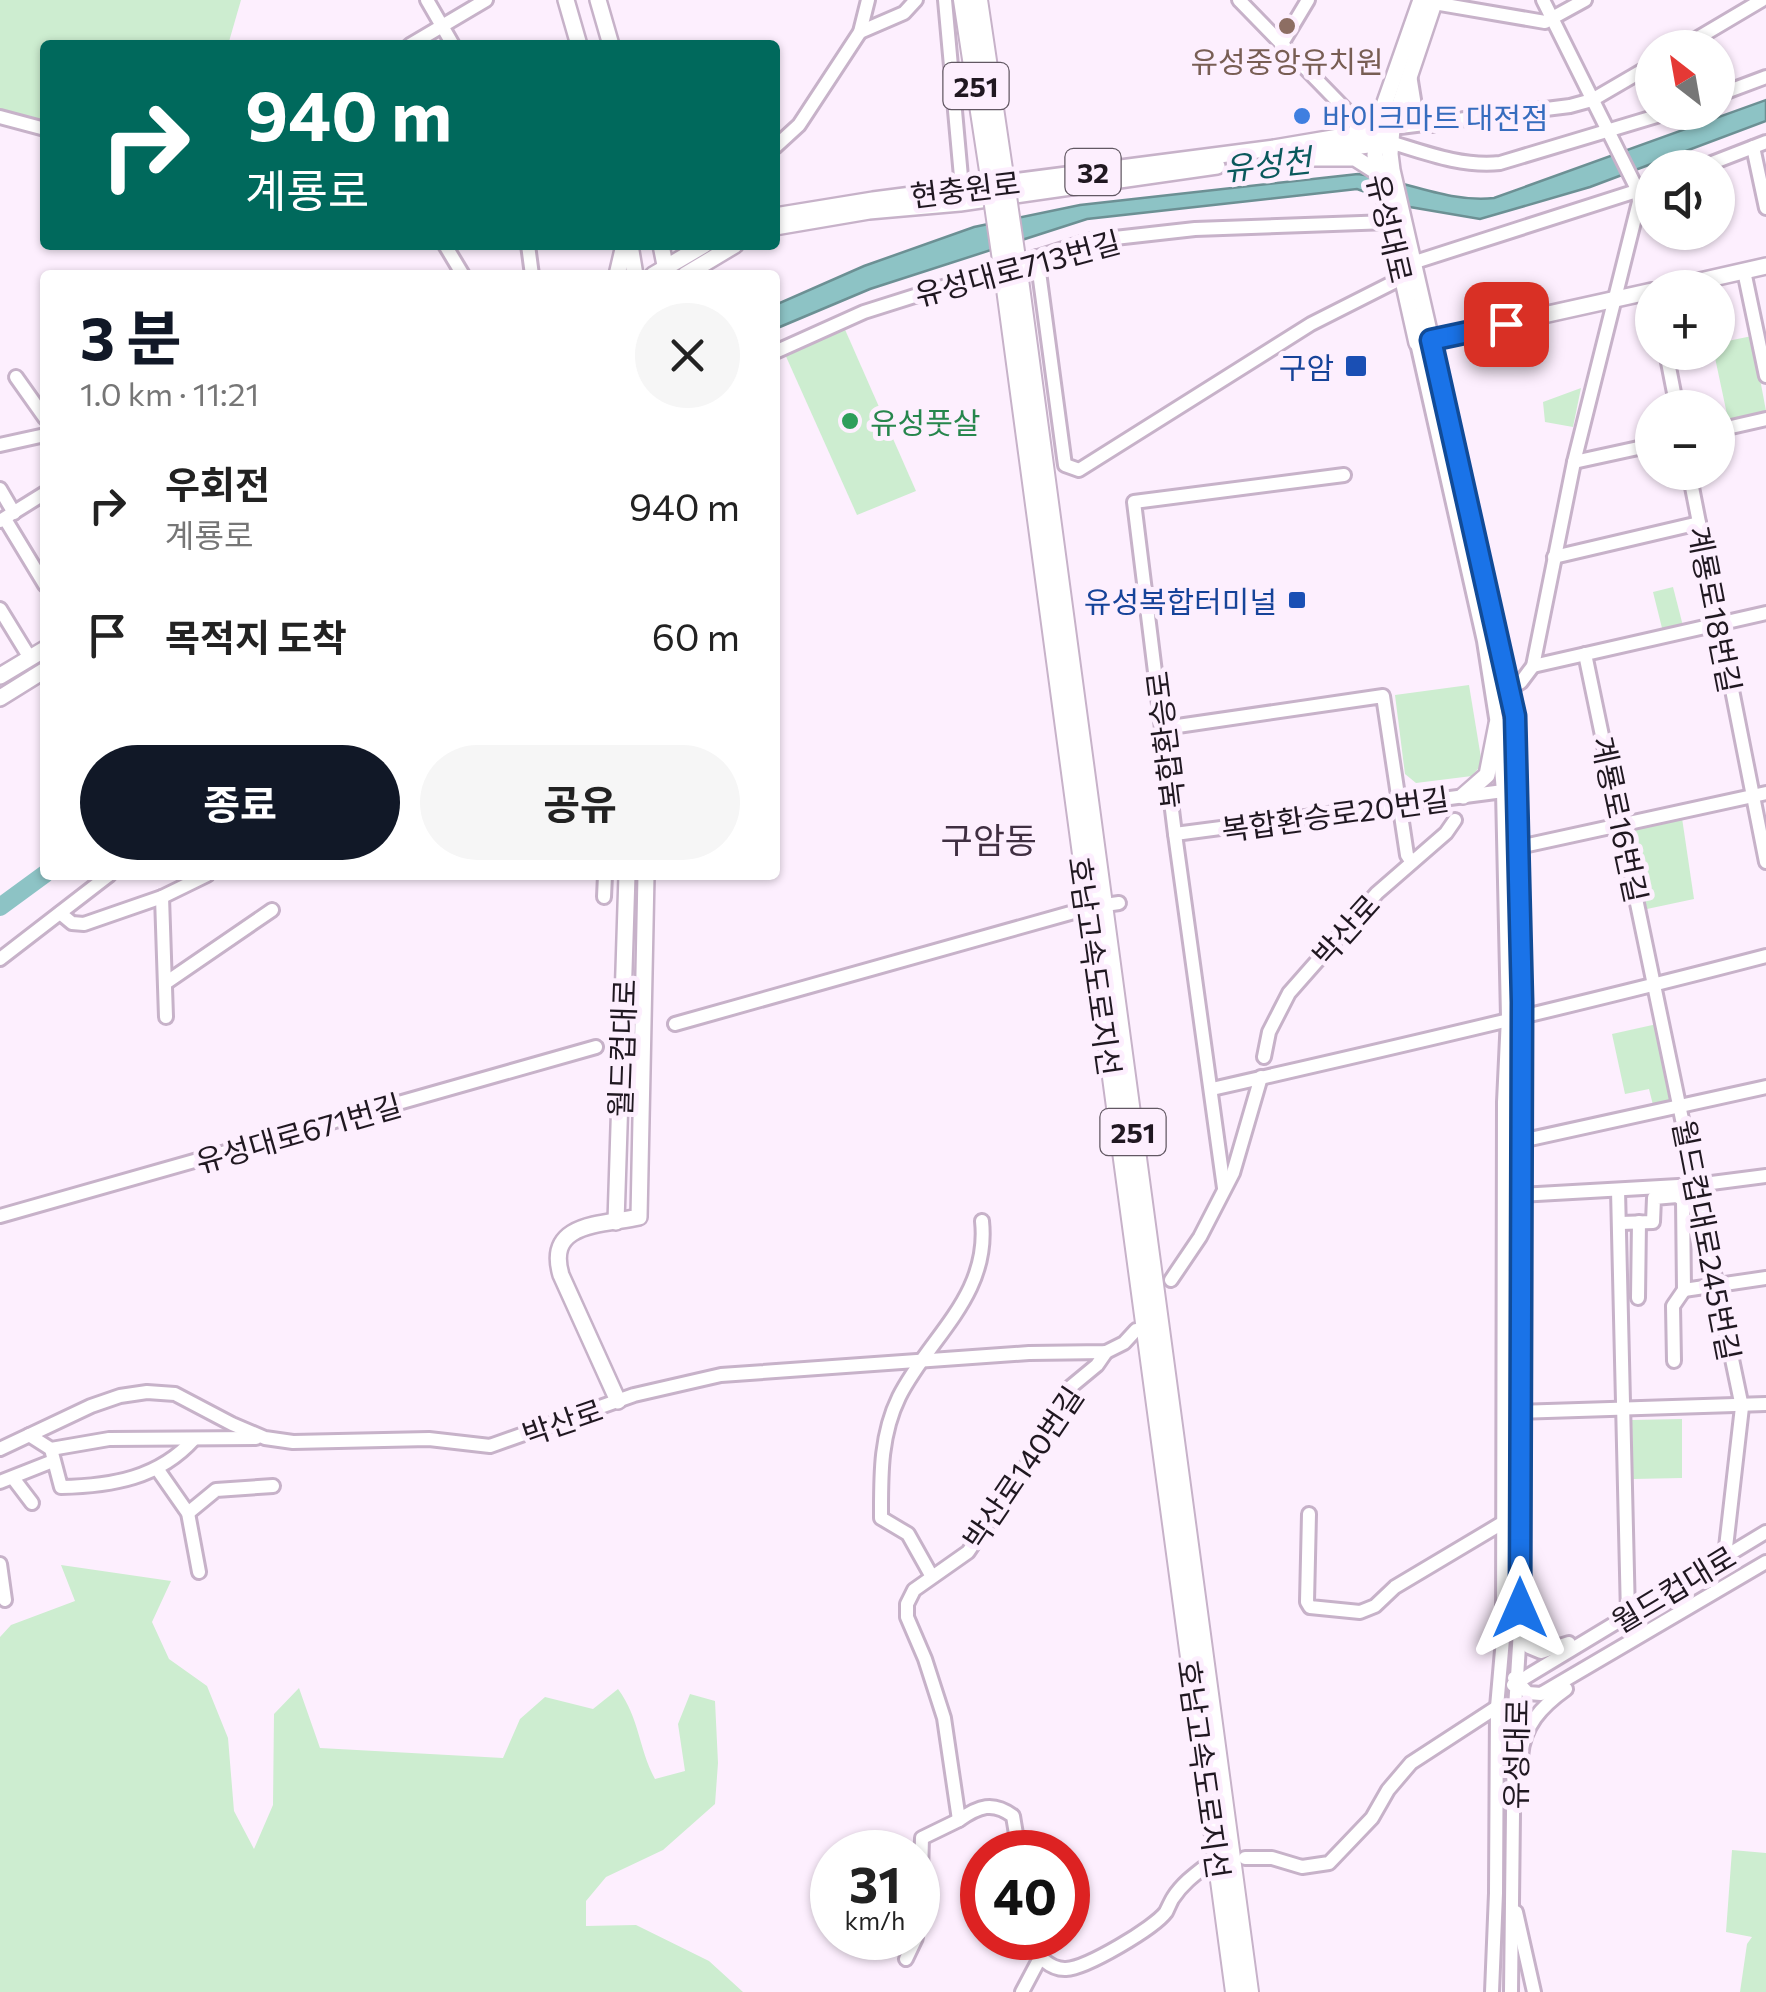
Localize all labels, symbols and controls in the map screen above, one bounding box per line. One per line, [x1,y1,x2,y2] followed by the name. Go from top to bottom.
[1276,15,1298,37] marker: 유성중앙유치원
[1635,30,1735,130] north arrow
[1635,30,1735,490] map controls
[1190,42,1384,79] place label: 유성중앙유치원
[944,63,1008,109] road number: 251
[245,70,452,155] text: 940 m
[80,80,210,210] icon: right
[1322,98,1549,135] place label: 바이크마트 대전점
[1291,105,1313,127] marker: 바이크마트 대전점
[1221,138,1317,188] water label: 유성천
[1066,149,1120,195] road number: 32
[1635,150,1735,250] button: sound
[245,161,369,216] text: 계룡로
[908,163,1022,213] street label: 현충원로
[1361,170,1421,286] street label: 유성대로
[910,222,1124,312] street label: 유성대로713번길
[1635,270,1735,370] button: +
[1464,282,1549,367] pin
[1479,297,1534,352] icon: arrive
[80,299,182,372] text: 3 분
[635,303,740,408] button: close
[1279,348,1334,385] place label: 구암
[1343,353,1369,379] marker: 구암
[80,373,259,413] text: 1.0 km · 11:21
[1635,390,1735,490] button: −
[870,403,980,440] place label: 유성풋살
[839,410,861,432] marker: 유성풋살
[165,460,270,507] text: 우회전
[80,478,135,533] icon: right
[629,482,740,529] text: 940 m
[165,514,253,554] text: 계룡로
[1682,522,1750,696] street label: 계룡로18번길
[1084,582,1277,619] place label: 유성복합터미널
[1286,589,1308,611] marker: 유성복합터미널
[80,608,135,663] icon: arrive
[652,612,740,659] text: 60 m
[165,613,347,660] text: 목적지 도착
[1137,669,1191,811] street label: 복합환승로
[1585,732,1657,906] street label: 계룡로16번길
[80,745,400,860] button: 종료
[420,745,740,860] button: 공유
[1219,779,1451,847] street label: 복합환승로20번길
[941,817,1037,860] district label: 구암동
[1062,854,1130,1078] street label: 호남고속도로지선
[1304,886,1386,972] street label: 박산로
[600,978,642,1118] street label: 월드컵대로
[191,1085,405,1179] street label: 유성대로671번길
[1100,1109,1166,1155] road number: 251
[1667,1116,1749,1364] street label: 월드컵대로245번길
[954,1379,1090,1555] street label: 박산로140번길
[517,1390,607,1452] street label: 박산로
[1604,1537,1742,1639] street label: 월드컵대로
[1468,1556,1572,1660] position arrow
[1171,1657,1239,1881] street label: 호남고속도로지선
[1496,1698,1534,1810] street label: 유성대로
[960,1830,1090,1960] speed limit sign: 40
[849,1852,901,1913] text: 31
[845,1905,905,1935] text: km/h

